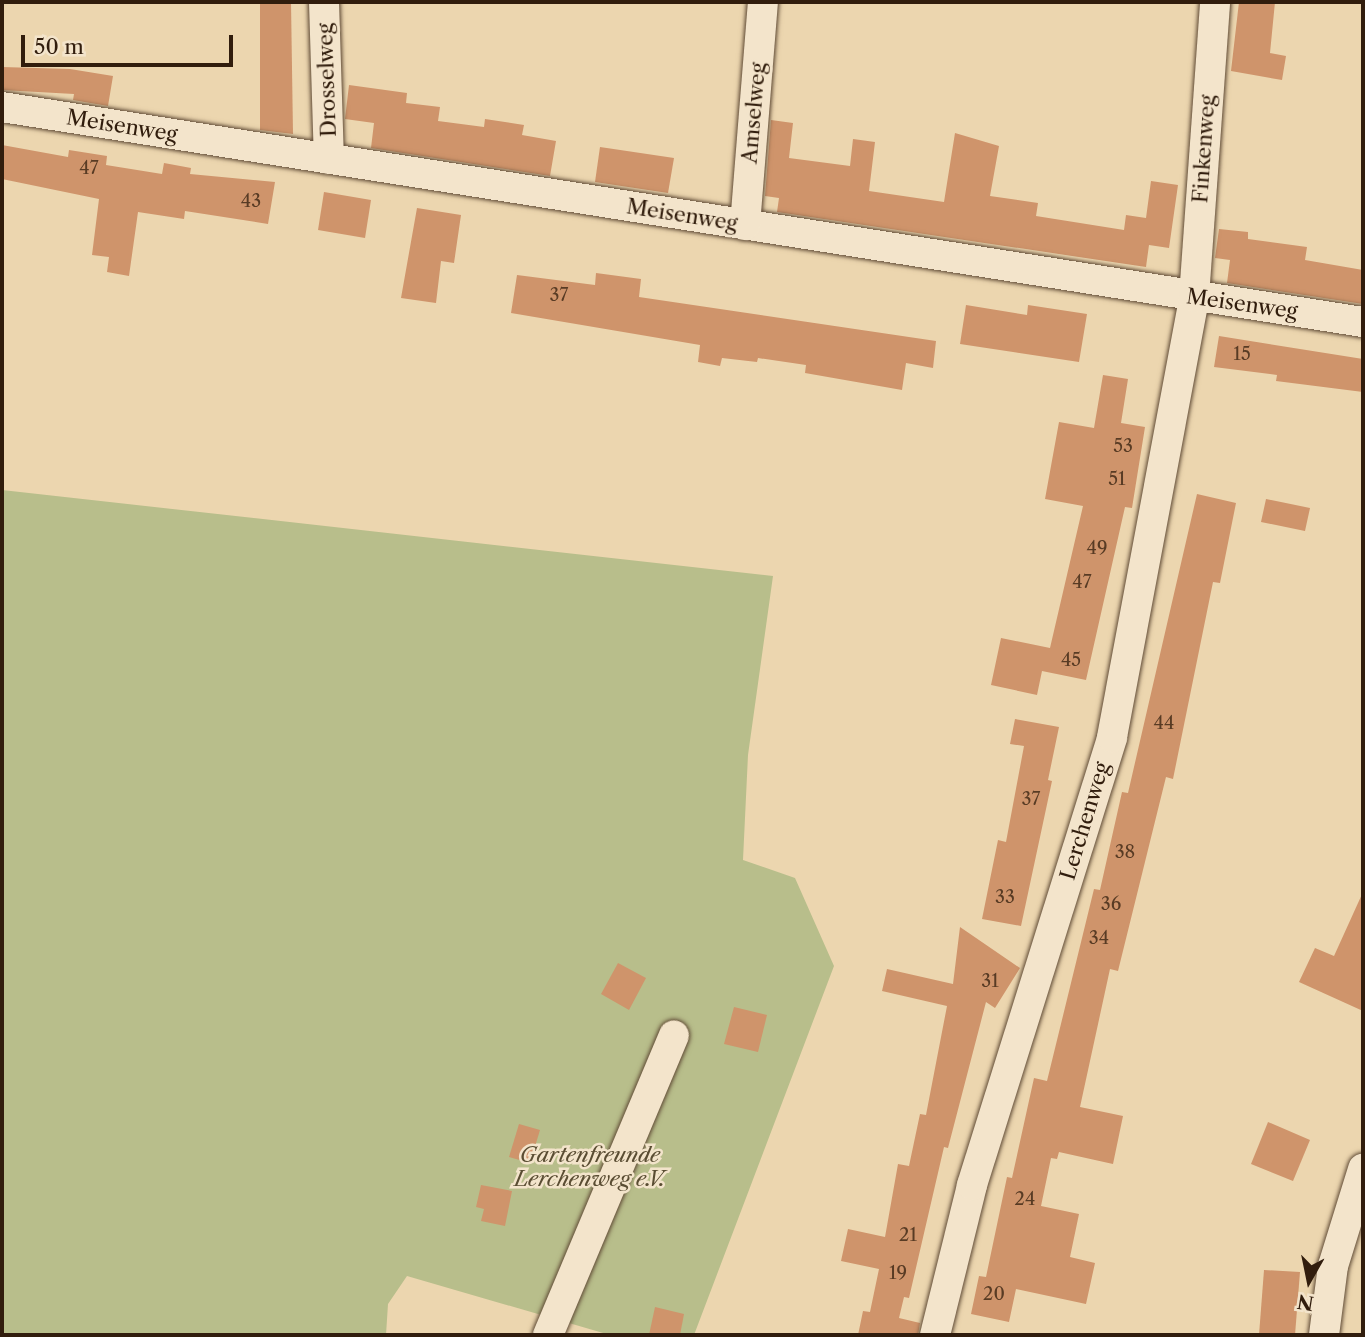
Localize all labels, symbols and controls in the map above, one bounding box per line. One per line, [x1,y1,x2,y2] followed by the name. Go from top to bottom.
[24,21,236,65] scale bar
[312,22,342,138] street label: Drosselweg
[34,34,84,59] text: 50 m
[737,61,771,165] street label: Amselweg
[1188,94,1220,204] street label: Finkenweg
[65,105,179,147] street label: Meisenweg
[79,157,99,179] house number: 47
[241,190,261,212] house number: 43
[625,194,739,236] street label: Meisenweg
[550,284,568,306] house number: 37
[1185,284,1299,324] street label: Meisenweg
[1233,343,1251,365] house number: 15
[1113,435,1133,457] house number: 53
[1108,468,1126,490] house number: 51
[1087,537,1107,559] house number: 49
[1072,571,1092,593] house number: 47
[1061,649,1081,671] house number: 45
[1154,712,1174,734] house number: 44
[1055,759,1115,883] street label: Lerchenweg
[1022,788,1040,810] house number: 37
[1115,841,1135,863] house number: 38
[995,886,1015,908] house number: 33
[1101,893,1121,915] house number: 36
[1089,927,1109,949] house number: 34
[981,970,999,992] house number: 31
[514,1142,666,1192] park label: Gartenfreunde Lerchenweg e.V.
[1015,1188,1035,1210] house number: 24
[899,1224,917,1246] house number: 21
[1274,1246,1344,1316] north arrow
[889,1262,907,1284] house number: 19
[983,1283,1005,1305] house number: 20
[1296,1290,1316,1315] text: N

